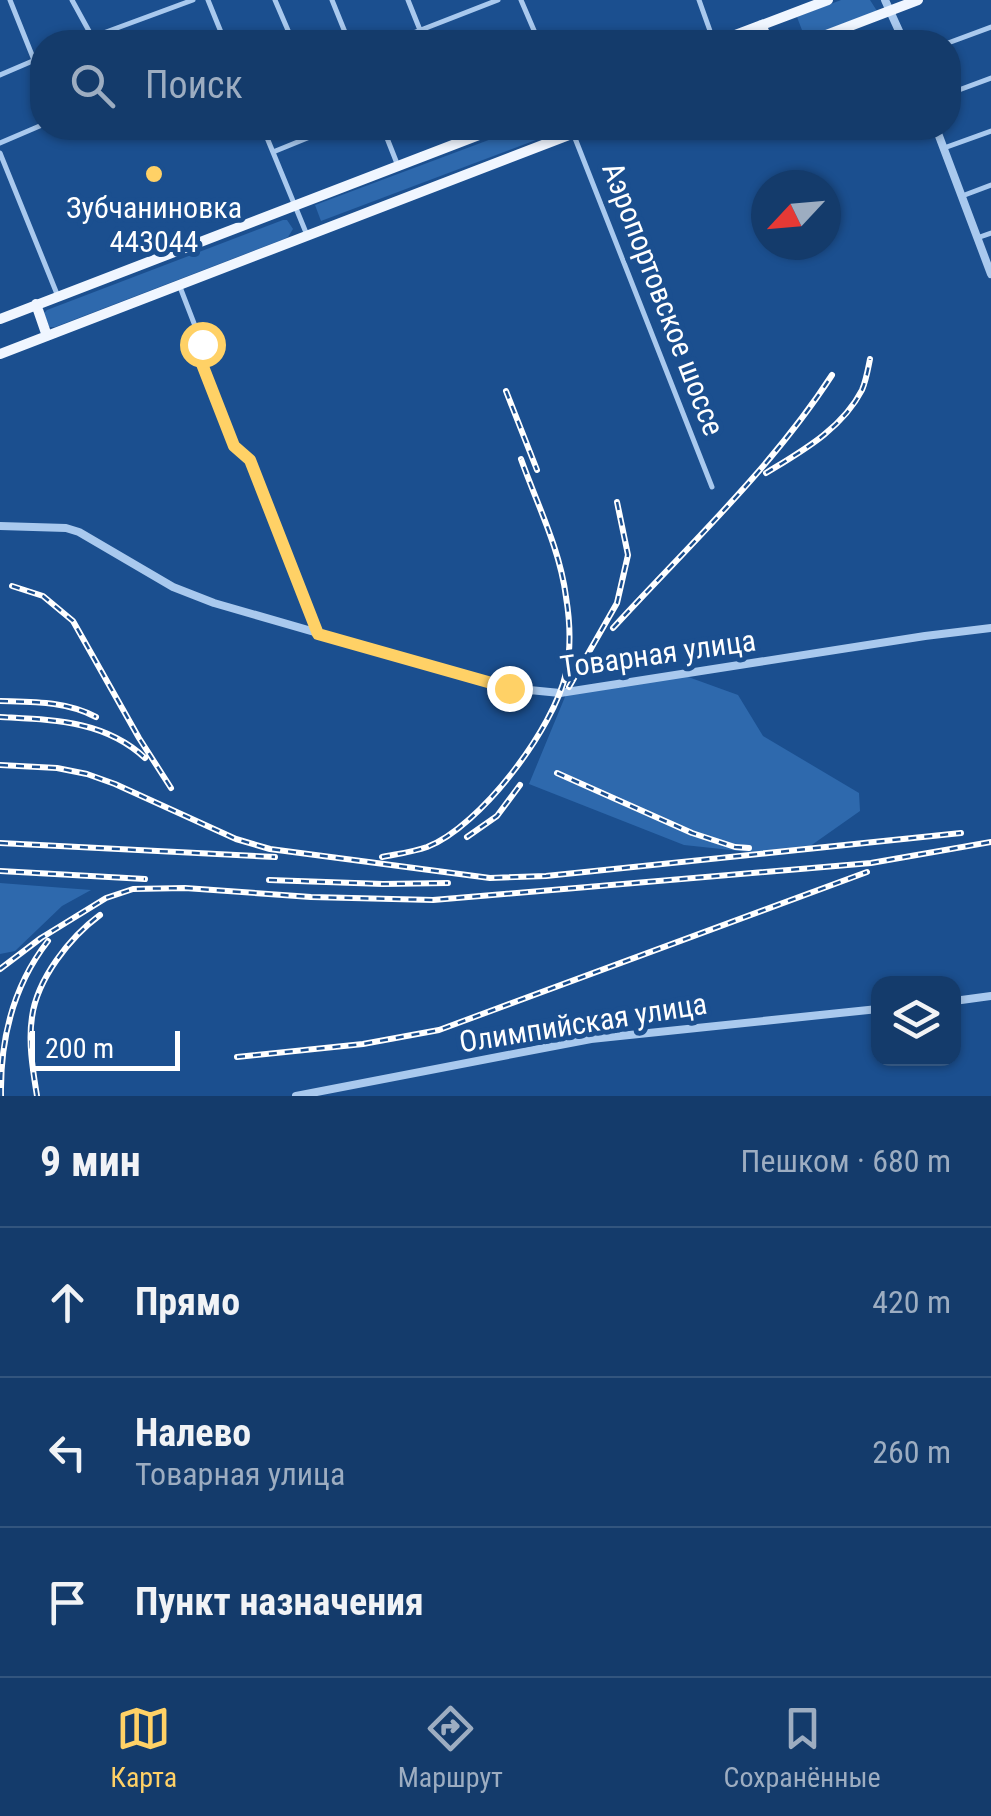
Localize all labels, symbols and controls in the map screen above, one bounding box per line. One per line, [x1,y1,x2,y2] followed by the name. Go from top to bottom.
[30,30,961,140] search box
[65,58,120,113] icon: search
[145,63,243,107] text: Поиск
[595,157,732,440] street label: Аэропортовское шоссе
[143,163,165,185] marker: Зубчаниновка 443044
[751,170,841,260] north arrow
[66,190,242,259] place label: Зубчаниновка 443044
[180,322,226,368] route start
[558,622,758,685] street label: Товарная улица
[487,666,533,712] route end
[871,976,961,1066] map controls
[871,976,961,1066] button: layers
[457,986,709,1059] street label: Олимпийская улица
[30,1026,180,1070] scale bar
[45,1032,114,1065] text: 200 m
[40,1137,141,1186] text: 9 мин
[741,1142,951,1180] text: Пешком · 680 m
[40,1275,95,1330] icon: ahead
[135,1280,240,1324] text: Прямо
[872,1283,951,1321] text: 420 m
[135,1411,251,1455] text: Налево
[40,1425,95,1480] icon: left
[872,1433,951,1471] text: 260 m
[135,1455,345,1493] text: Товарная улица
[40,1575,95,1630] icon: arrive
[135,1580,424,1624] text: Пункт назначения
[110,1701,177,1794] tab: Карта
[398,1701,503,1794] tab: Маршрут
[724,1701,881,1794] tab: Сохранённые

